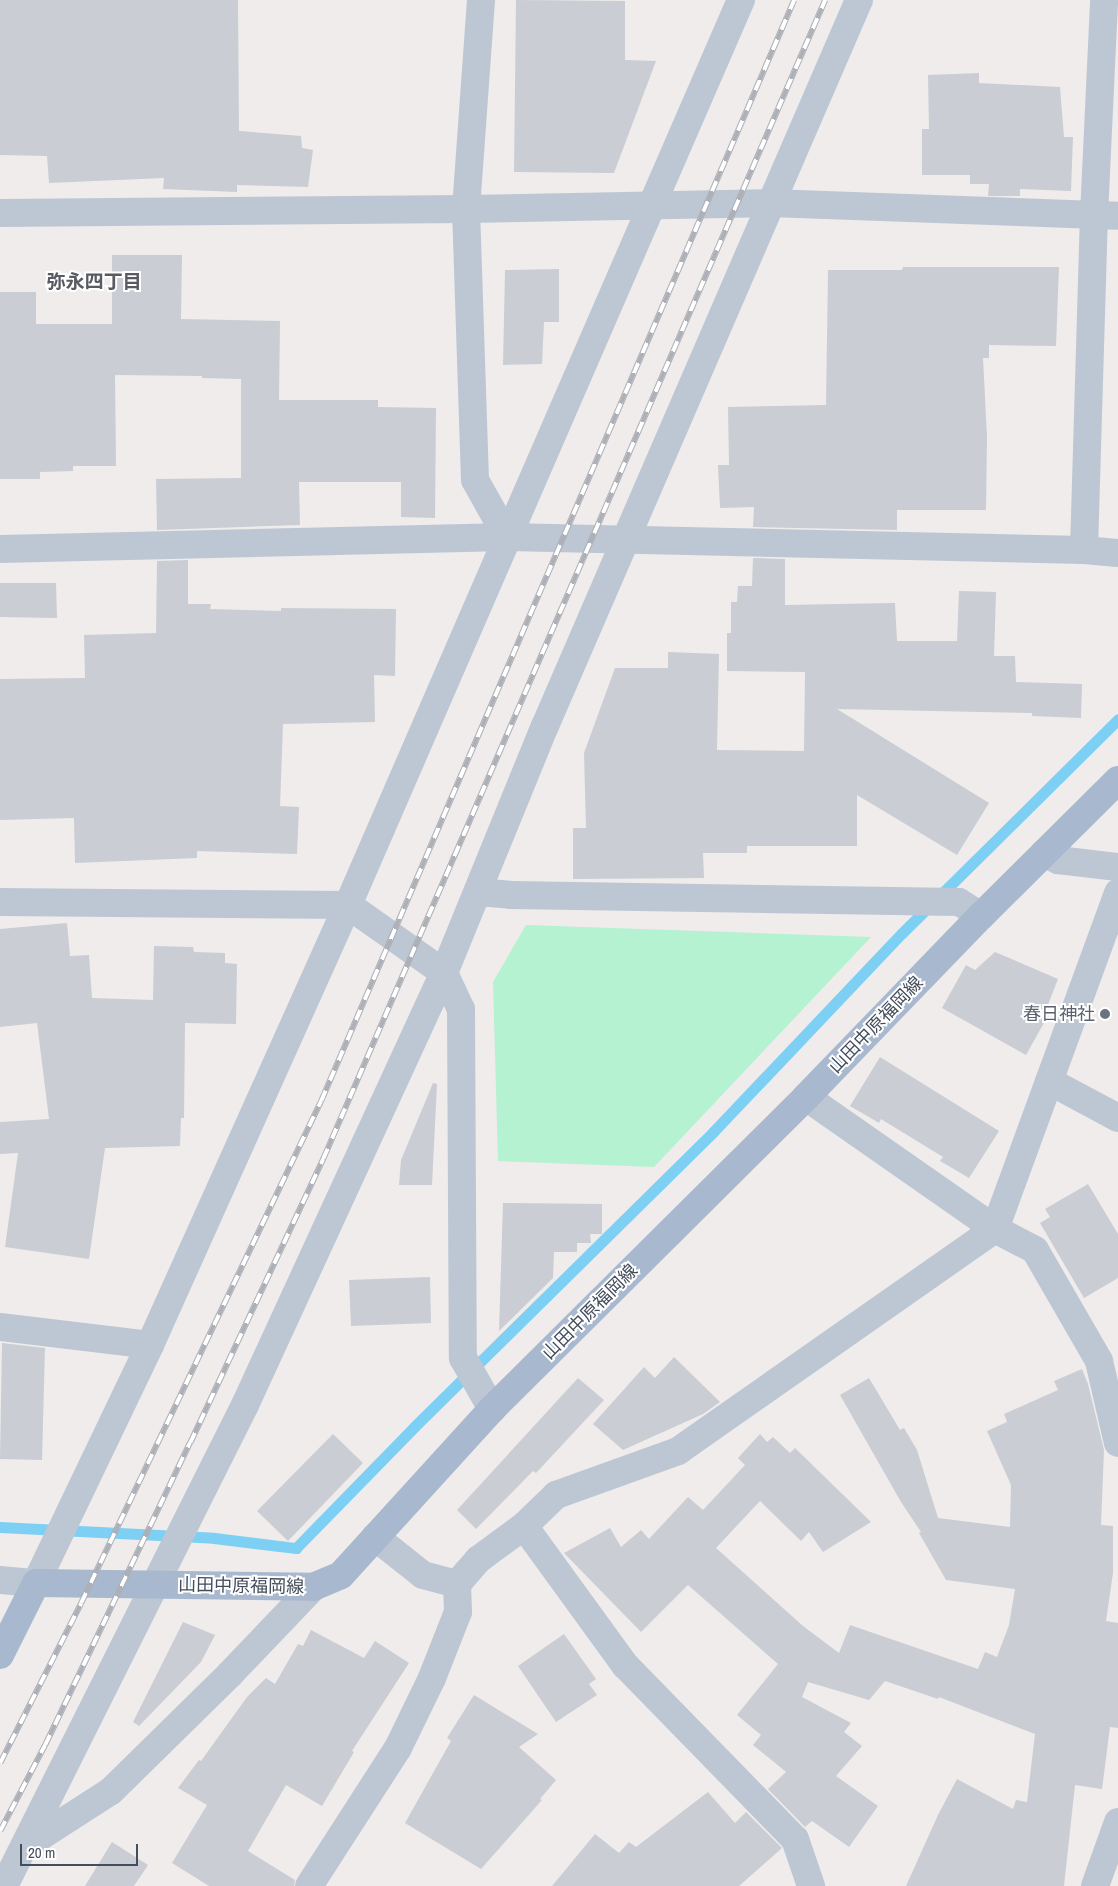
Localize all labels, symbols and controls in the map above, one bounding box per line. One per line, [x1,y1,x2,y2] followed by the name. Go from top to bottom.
[47,271,141,293] district label: 弥永四丁目
[824,972,928,1078] street label: 山田中原福岡線
[1023,1003,1095,1025] place label: 春日神社
[1099,1008,1111,1020] marker: 春日神社
[538,1260,642,1364] street label: 山田中原福岡線
[178,1574,304,1598] street label: 山田中原福岡線
[22,1834,140,1866] scale bar
[28,1842,55,1863] text: 20 m

